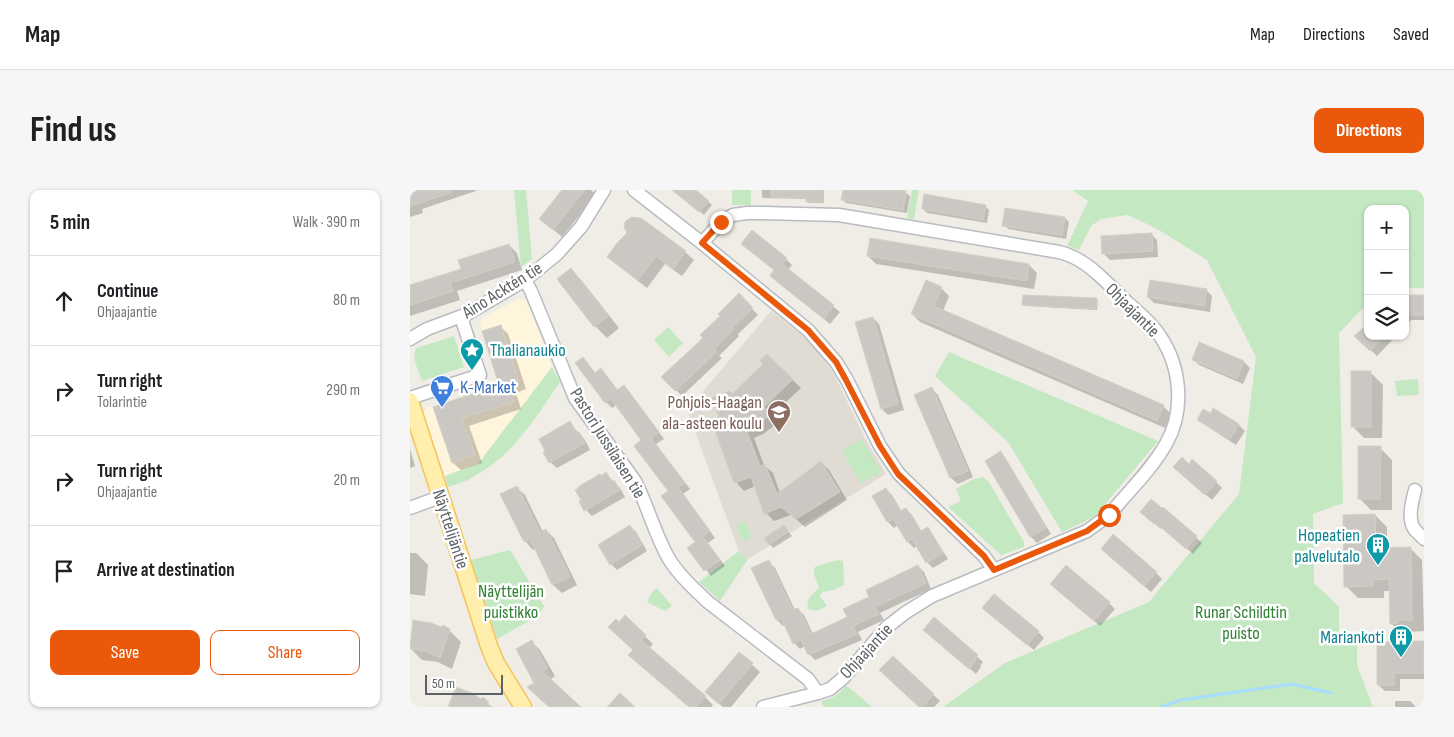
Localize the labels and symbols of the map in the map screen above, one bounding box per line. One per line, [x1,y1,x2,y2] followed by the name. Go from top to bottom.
[710,211,733,234] route end
[458,258,546,324] street label: Aino Acktén tie
[1101,279,1164,342] street label: Ohjaajantie
[459,337,485,371] place icon: Thalianaukio
[490,340,566,361] place label: Thalianaukio
[429,374,455,408] supermarket icon: K-Market
[460,377,517,398] place label: K-Market
[565,384,650,502] street label: Pastori Jussilaisen tie
[662,392,762,434] place label: Pohjois-Haagan ala-asteen koulu
[766,399,792,433] school or university icon: Pohjois-Haagan ala-asteen koulu
[428,487,473,572] street label: Näyttelijäntie
[1098,504,1121,527] route start
[1294,525,1360,567] place label: Hopeatien palvelutalo
[1365,532,1391,566] building icon: Hopeatien palvelutalo
[478,581,544,623] park label: Näyttelijän puistikko
[1195,602,1287,644] park label: Runar Schildtin puisto
[836,619,897,683] street label: Ohjaajantie
[1388,624,1414,658] building icon: Mariankoti
[1320,627,1384,648] place label: Mariankoti
[425,672,502,695] scale bar

